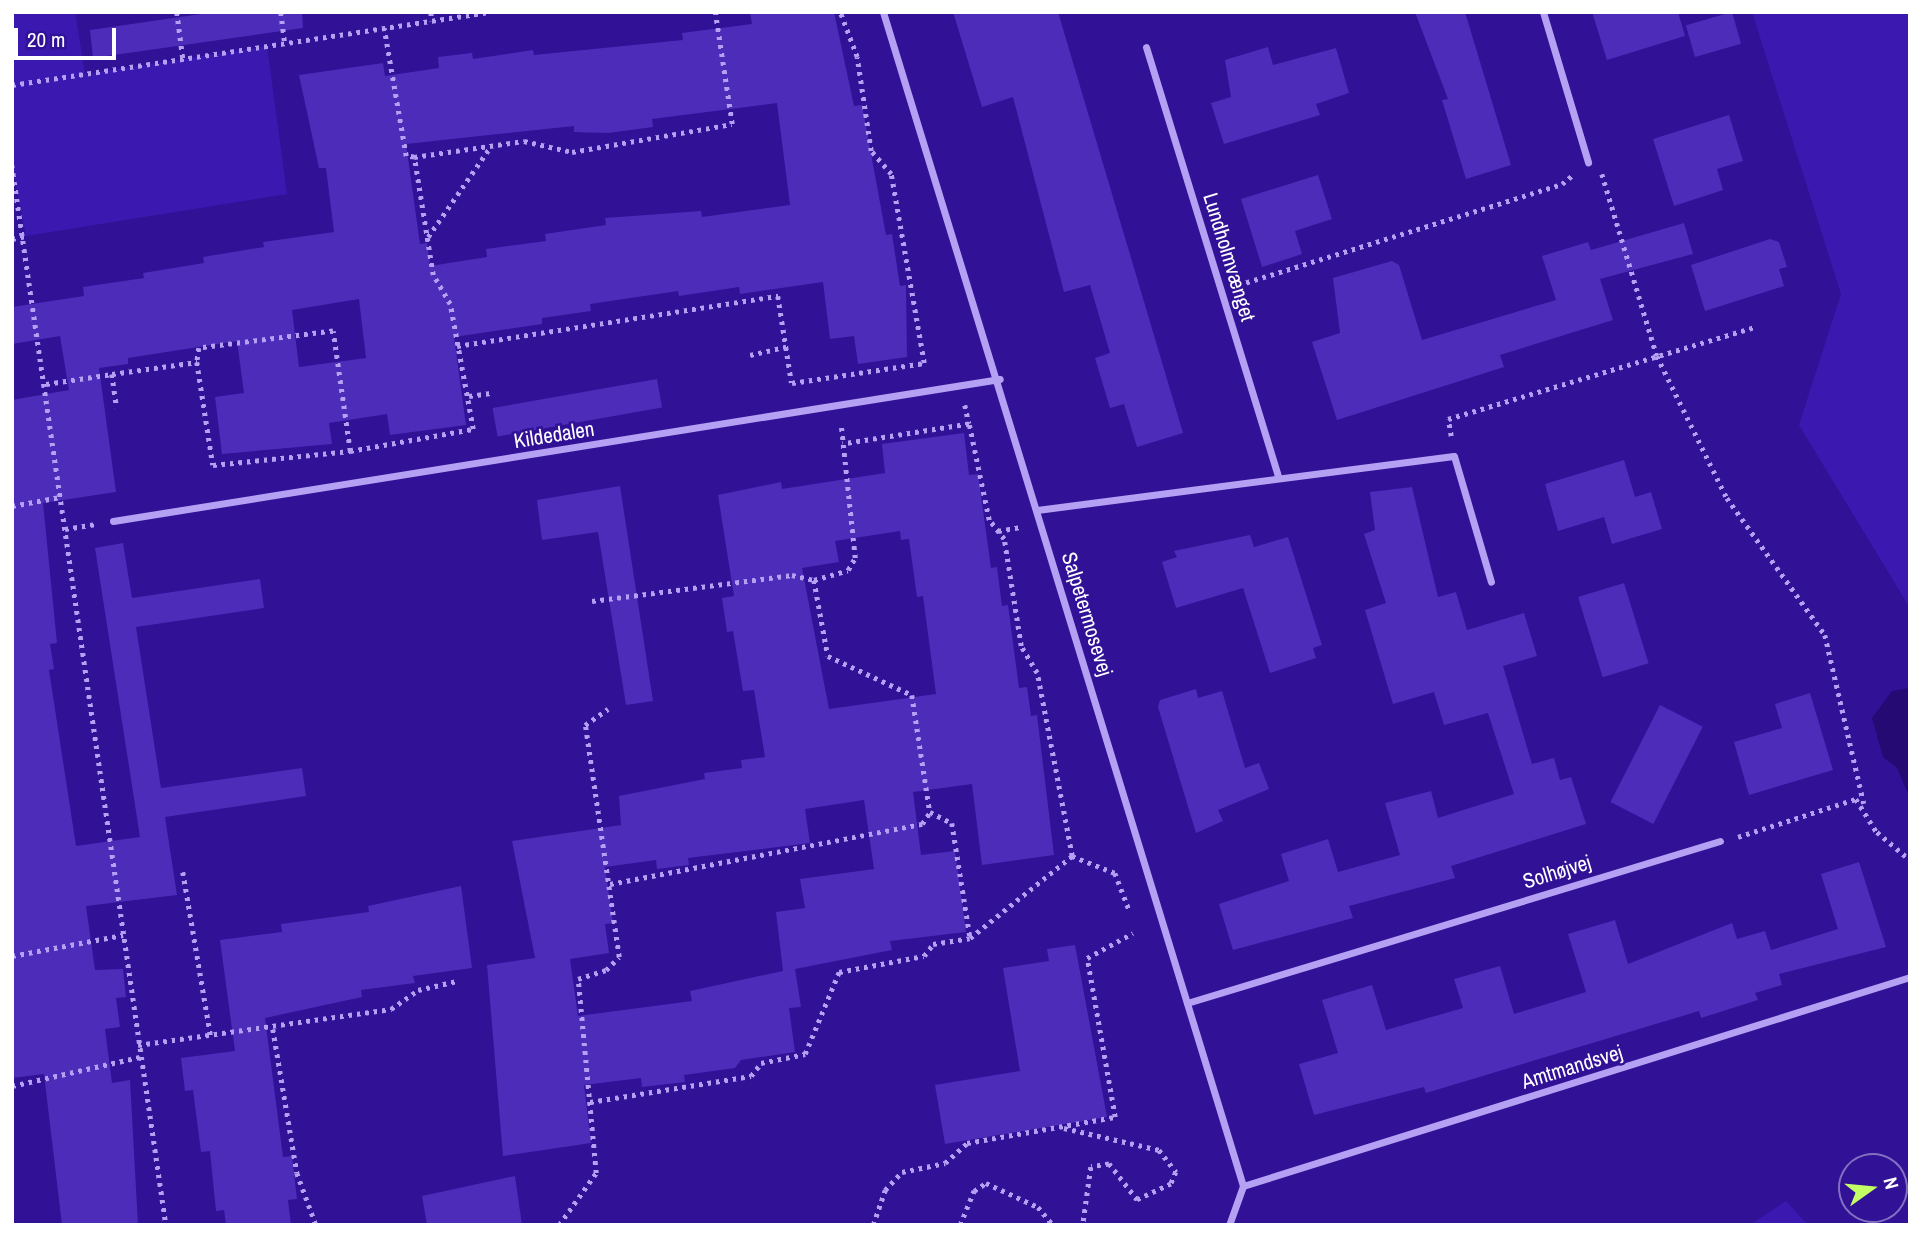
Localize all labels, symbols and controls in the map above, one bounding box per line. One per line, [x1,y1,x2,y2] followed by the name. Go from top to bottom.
[18,14,119,58] scale bar
[27,25,65,54] text: 20 m
[1197,190,1261,324] street label: Lundholmvænget
[512,416,596,454] street label: Kildedalen
[1056,549,1118,679] street label: Salpetermosevej
[1520,850,1594,894] street label: Solhøjvej
[1518,1040,1626,1094] street label: Amtmandsvej
[1838,1153,1908,1223] north arrow
[1877,1174,1905,1192] text: N

